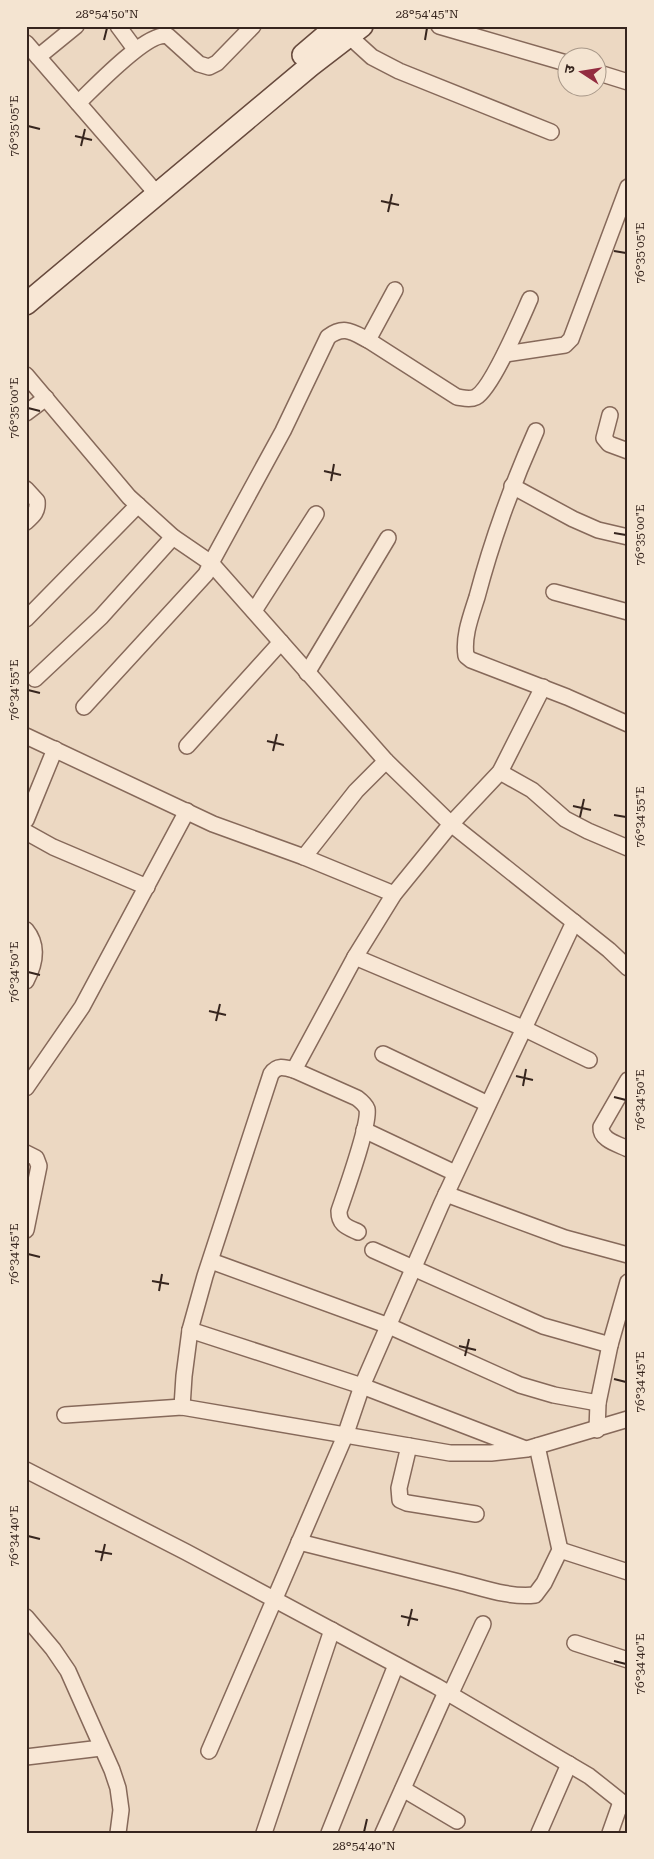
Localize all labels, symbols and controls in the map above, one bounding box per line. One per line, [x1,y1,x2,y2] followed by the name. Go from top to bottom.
[75,7,139,21] text: 28°54'50"N
[395,7,459,21] text: 28°54'45"N
[556,48,606,98] north arrow
[561,63,578,75] text: उ
[7,95,21,157] text: 76°35'05"E
[633,222,647,284] text: 76°35'05"E
[7,377,21,439] text: 76°35'00"E
[633,504,647,566] text: 76°35'00"E
[7,659,21,721] text: 76°34'55"E
[633,786,647,848] text: 76°34'55"E
[7,941,21,1003] text: 76°34'50"E
[633,1069,647,1131] text: 76°34'50"E
[7,1223,21,1285] text: 76°34'45"E
[633,1351,647,1413] text: 76°34'45"E
[7,1505,21,1567] text: 76°34'40"E
[633,1633,647,1695] text: 76°34'40"E
[332,1839,396,1853] text: 28°54'40"N

